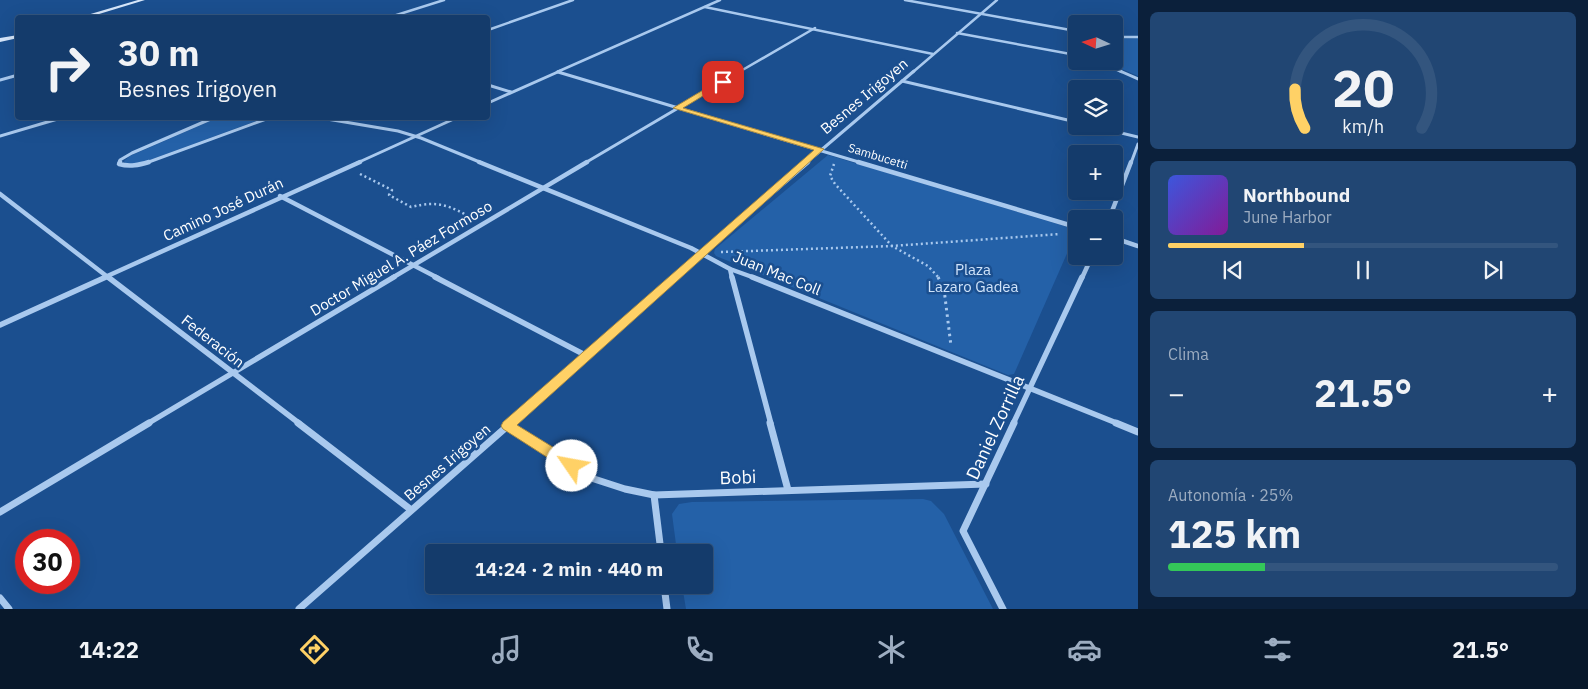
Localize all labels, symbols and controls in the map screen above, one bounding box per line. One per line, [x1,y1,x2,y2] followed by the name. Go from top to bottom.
[1068,15,1122,70] north arrow
[1068,15,1123,265] map controls
[118,30,200,76] text: 30 m
[35,35,100,100] icon: right
[816,54,912,138] street label: Besnes Irigoyen
[1332,54,1394,121] text: 20
[702,61,744,103] pin
[709,68,737,96] icon: arrive
[118,74,277,103] text: Besnes Irigoyen
[1068,80,1123,135] button: layers
[1342,115,1384,138] text: km/h
[846,140,910,172] street label: Sambucetti
[1068,145,1123,200] button: +
[160,173,286,245] street label: Camino José Durán
[1243,183,1350,207] text: Northbound
[307,196,495,320] street label: Doctor Miguel A. Páez Formoso
[1243,207,1332,227] text: June Harbor
[1068,210,1123,265] button: −
[730,247,824,299] street label: Juan Mac Coll
[1219,256,1247,284] icon: previous
[1349,256,1377,284] icon: pause
[1479,256,1507,284] icon: next
[927,260,1019,296] park label: Plaza Lazaro Gadea
[178,310,248,372] street label: Federación
[1168,344,1209,364] text: Clima
[1314,368,1412,417] text: 21.5°
[961,371,1029,483] street label: Daniel Zorrilla
[1168,375,1185,412] text: −
[1541,375,1558,412] text: +
[400,419,494,505] street label: Besnes Irigoyen
[545,439,597,491] position arrow
[719,465,757,489] street label: Bobi
[1168,485,1293,505] text: Autonomía · 25%
[1168,509,1301,558] text: 125 km
[15,529,80,594] speed limit sign: 30
[475,557,663,581] text: 14:24 · 2 min · 440 m
[297,632,332,667] icon: directions
[489,632,524,667] icon: music
[682,632,717,667] icon: phone
[874,632,909,667] icon: climate
[1067,632,1102,667] icon: car
[1260,632,1295,667] icon: filters
[79,635,139,664] text: 14:22
[1452,635,1509,664] text: 21.5°

